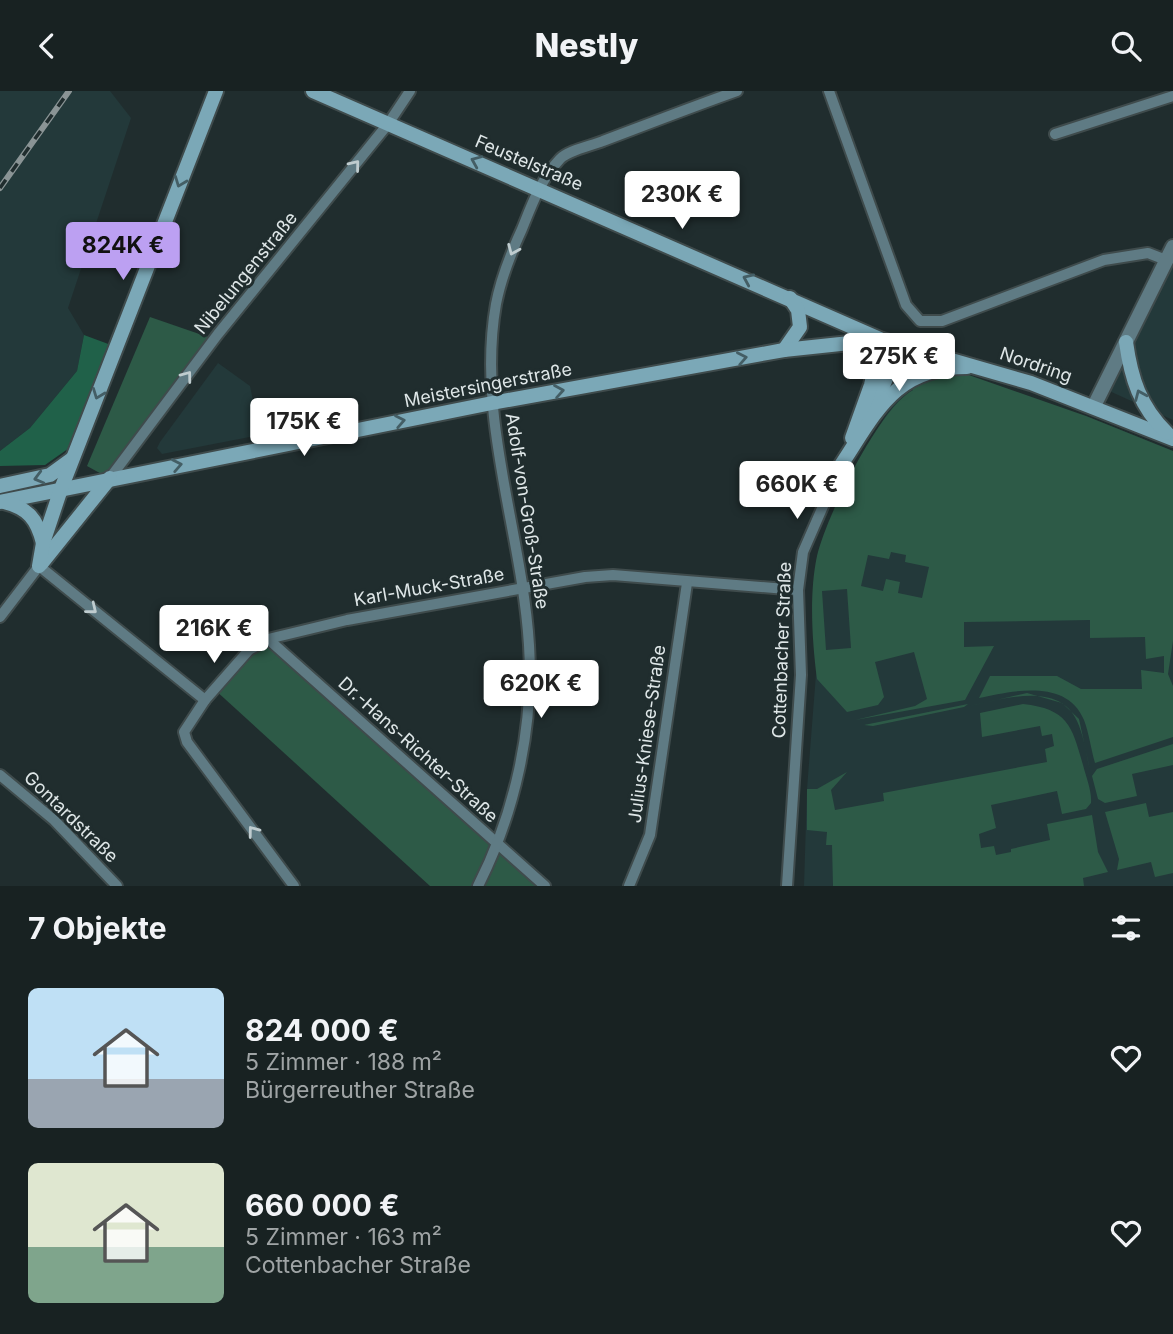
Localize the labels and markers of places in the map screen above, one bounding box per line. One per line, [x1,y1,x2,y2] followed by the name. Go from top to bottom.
[625,171,739,231] pin: 230K €
[66,223,180,282] pin: 824K €
[842,334,956,393] pin: 275K €
[247,399,361,458] pin: 175K €
[740,461,854,521] pin: 660K €
[157,605,271,665] pin: 216K €
[484,661,598,720] pin: 620K €

